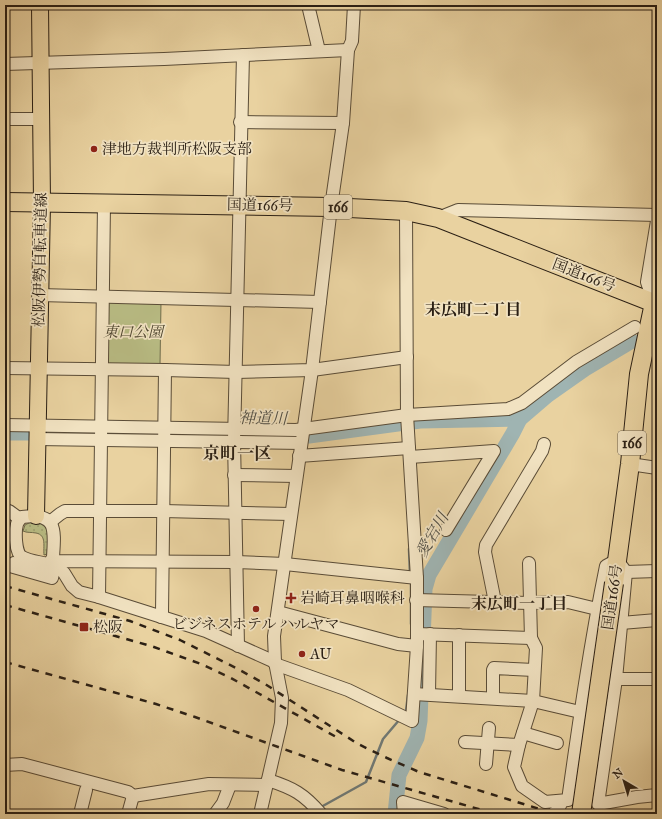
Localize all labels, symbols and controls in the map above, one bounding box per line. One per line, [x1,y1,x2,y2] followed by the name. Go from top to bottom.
[102,140,252,158] place label: 津地方裁判所松阪支部
[89,144,99,154] marker: 津地方裁判所松阪支部
[30,192,50,328] street label: 松阪伊勢自転車道線
[227,195,293,215] street label: 国道166号
[324,195,352,219] road number: 166
[550,255,618,295] street label: 国道166号
[425,300,521,319] district label: 末広町二丁目
[103,323,166,341] park label: 東口公園
[239,408,289,428] water label: 神道川
[618,431,646,455] road number: 166
[203,443,271,464] district label: 京町一区
[412,508,453,561] water label: 愛宕川
[598,563,626,631] street label: 国道166号
[300,589,405,607] place label: 岩崎耳鼻咽喉科
[285,592,297,604] marker: 岩崎耳鼻咽喉科
[471,594,567,613] district label: 末広町一丁目
[251,604,261,614] marker: ビジネスホテル ハルヤマ
[172,615,340,633] place label: ビジネスホテル ハルヤマ
[93,618,123,636] place label: 松阪
[78,621,90,633] marker: 松阪
[309,645,331,663] place label: AU
[297,649,307,659] marker: AU
[604,761,644,801] north arrow
[610,765,626,782] text: N

